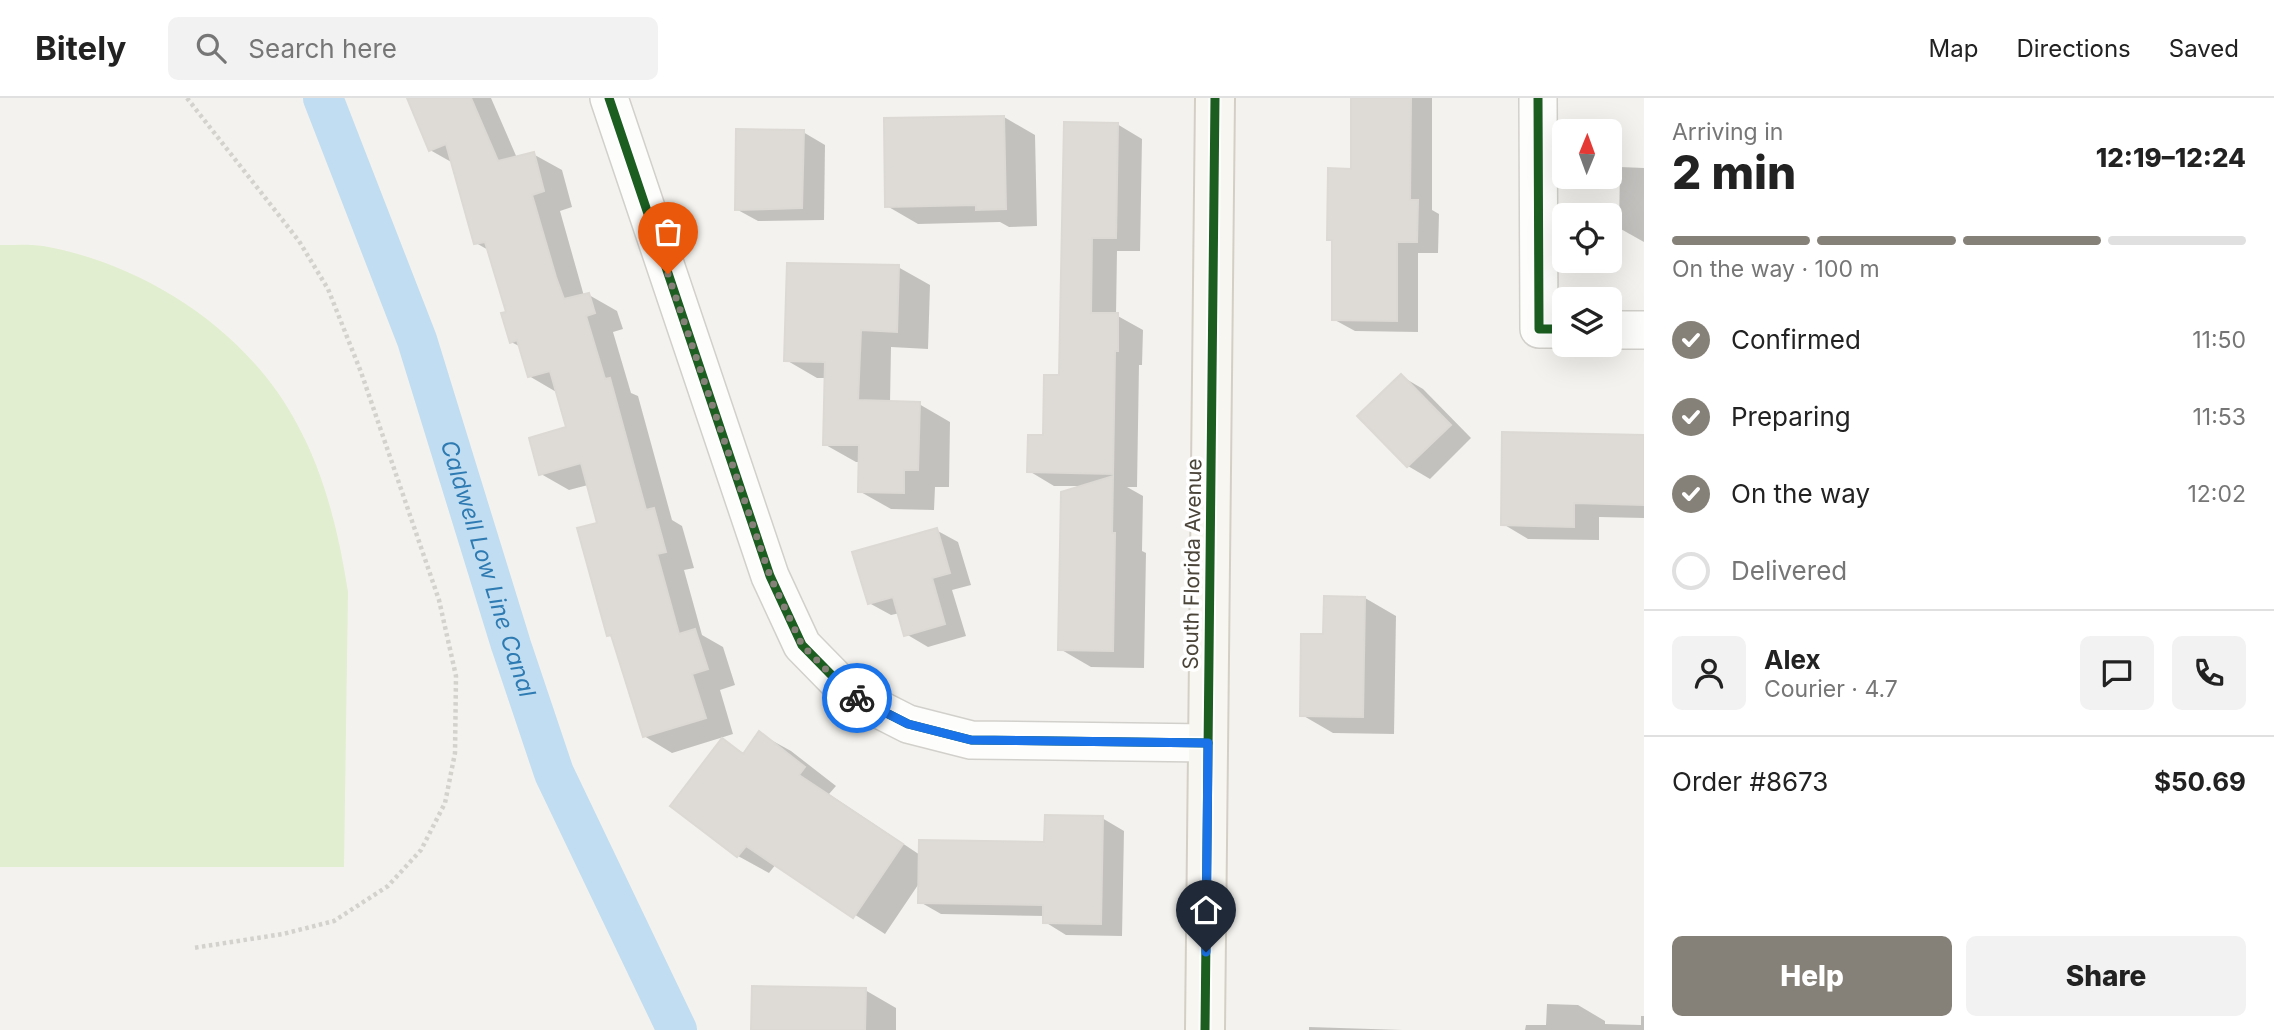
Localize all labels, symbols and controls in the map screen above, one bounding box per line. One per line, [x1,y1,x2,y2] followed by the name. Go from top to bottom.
[168,17,658,80] search box
[35,28,126,68] text: Bitely
[192,29,230,67] icon: search
[248,33,397,64] text: Search here
[1929,34,1978,63] text: Map
[2016,34,2131,63] text: Directions
[2169,34,2239,63] text: Saved
[1672,118,1783,146] text: Arriving in
[1552,119,1622,189] north arrow
[1552,119,1622,357] map controls
[2096,142,2246,173] text: 12:19–12:24
[1672,144,1796,200] text: 2 min
[638,202,698,274] pin
[1552,203,1622,273] button: locate
[649,213,687,251] icon: bag
[1672,255,1880,283] text: On the way · 100 m
[1552,287,1622,357] button: layers
[1672,321,1710,359] icon: check
[1731,324,1861,355] text: Confirmed
[2192,326,2246,354] text: 11:50
[1672,398,1710,436] icon: check
[1731,401,1851,432] text: Preparing
[2192,403,2246,431] text: 11:53
[435,437,542,701] water label: Caldwell Low Line Canal
[1178,458,1206,670] street label: South Florida Avenue
[1672,475,1710,513] icon: check
[1731,478,1870,509] text: On the way
[2187,480,2246,508] text: 12:02
[1731,555,1847,586] text: Delivered
[1672,636,1746,710] button: person
[2080,636,2154,710] button: chat
[2172,636,2246,710] button: phone
[1764,644,1821,675] text: Alex
[822,663,892,733] courier
[1764,675,1898,703] text: Courier · 4.7
[838,679,876,717] icon: bike
[1672,766,1828,797] text: Order #8673
[2154,766,2246,797] text: $50.69
[1176,880,1236,952] pin
[1187,891,1225,929] icon: home
[1672,936,1952,1016] button: Help
[1966,936,2246,1016] button: Share

